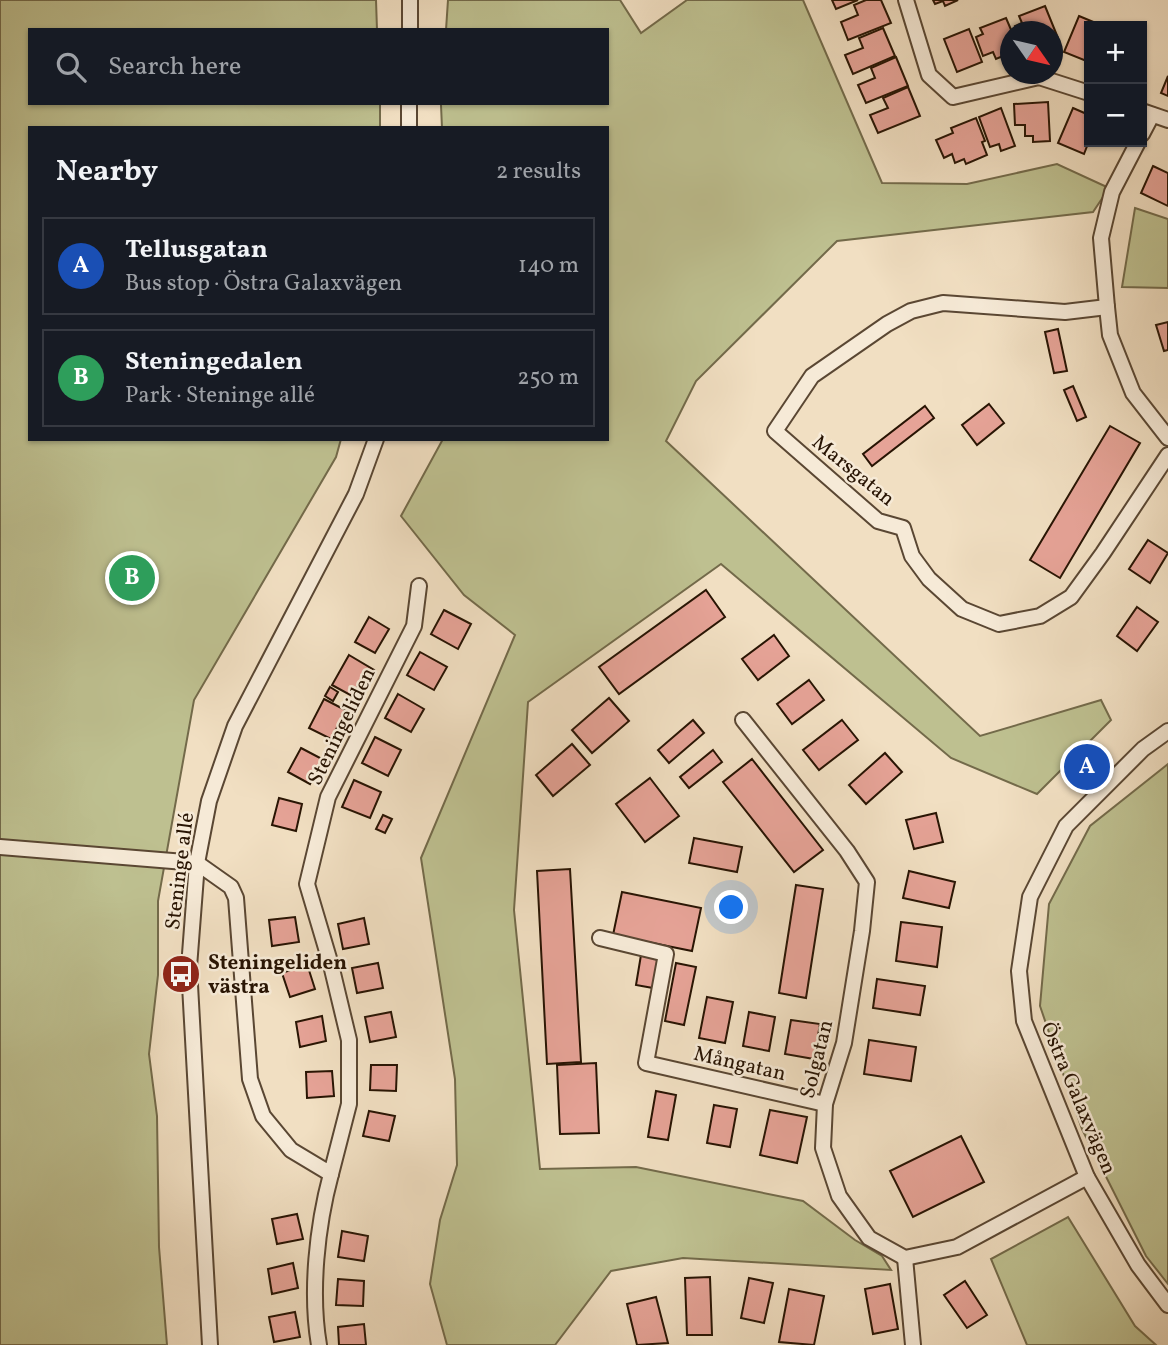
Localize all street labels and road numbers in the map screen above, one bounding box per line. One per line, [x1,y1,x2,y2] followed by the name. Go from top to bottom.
[805,429,901,514] street label: Marsgatan
[301,663,383,790] street label: Steningeliden
[159,811,202,931] street label: Steninge allé
[794,1017,841,1102] street label: Solgatan
[1032,1018,1123,1179] street label: Östra Galaxvägen
[691,1040,789,1089] street label: Mångatan

